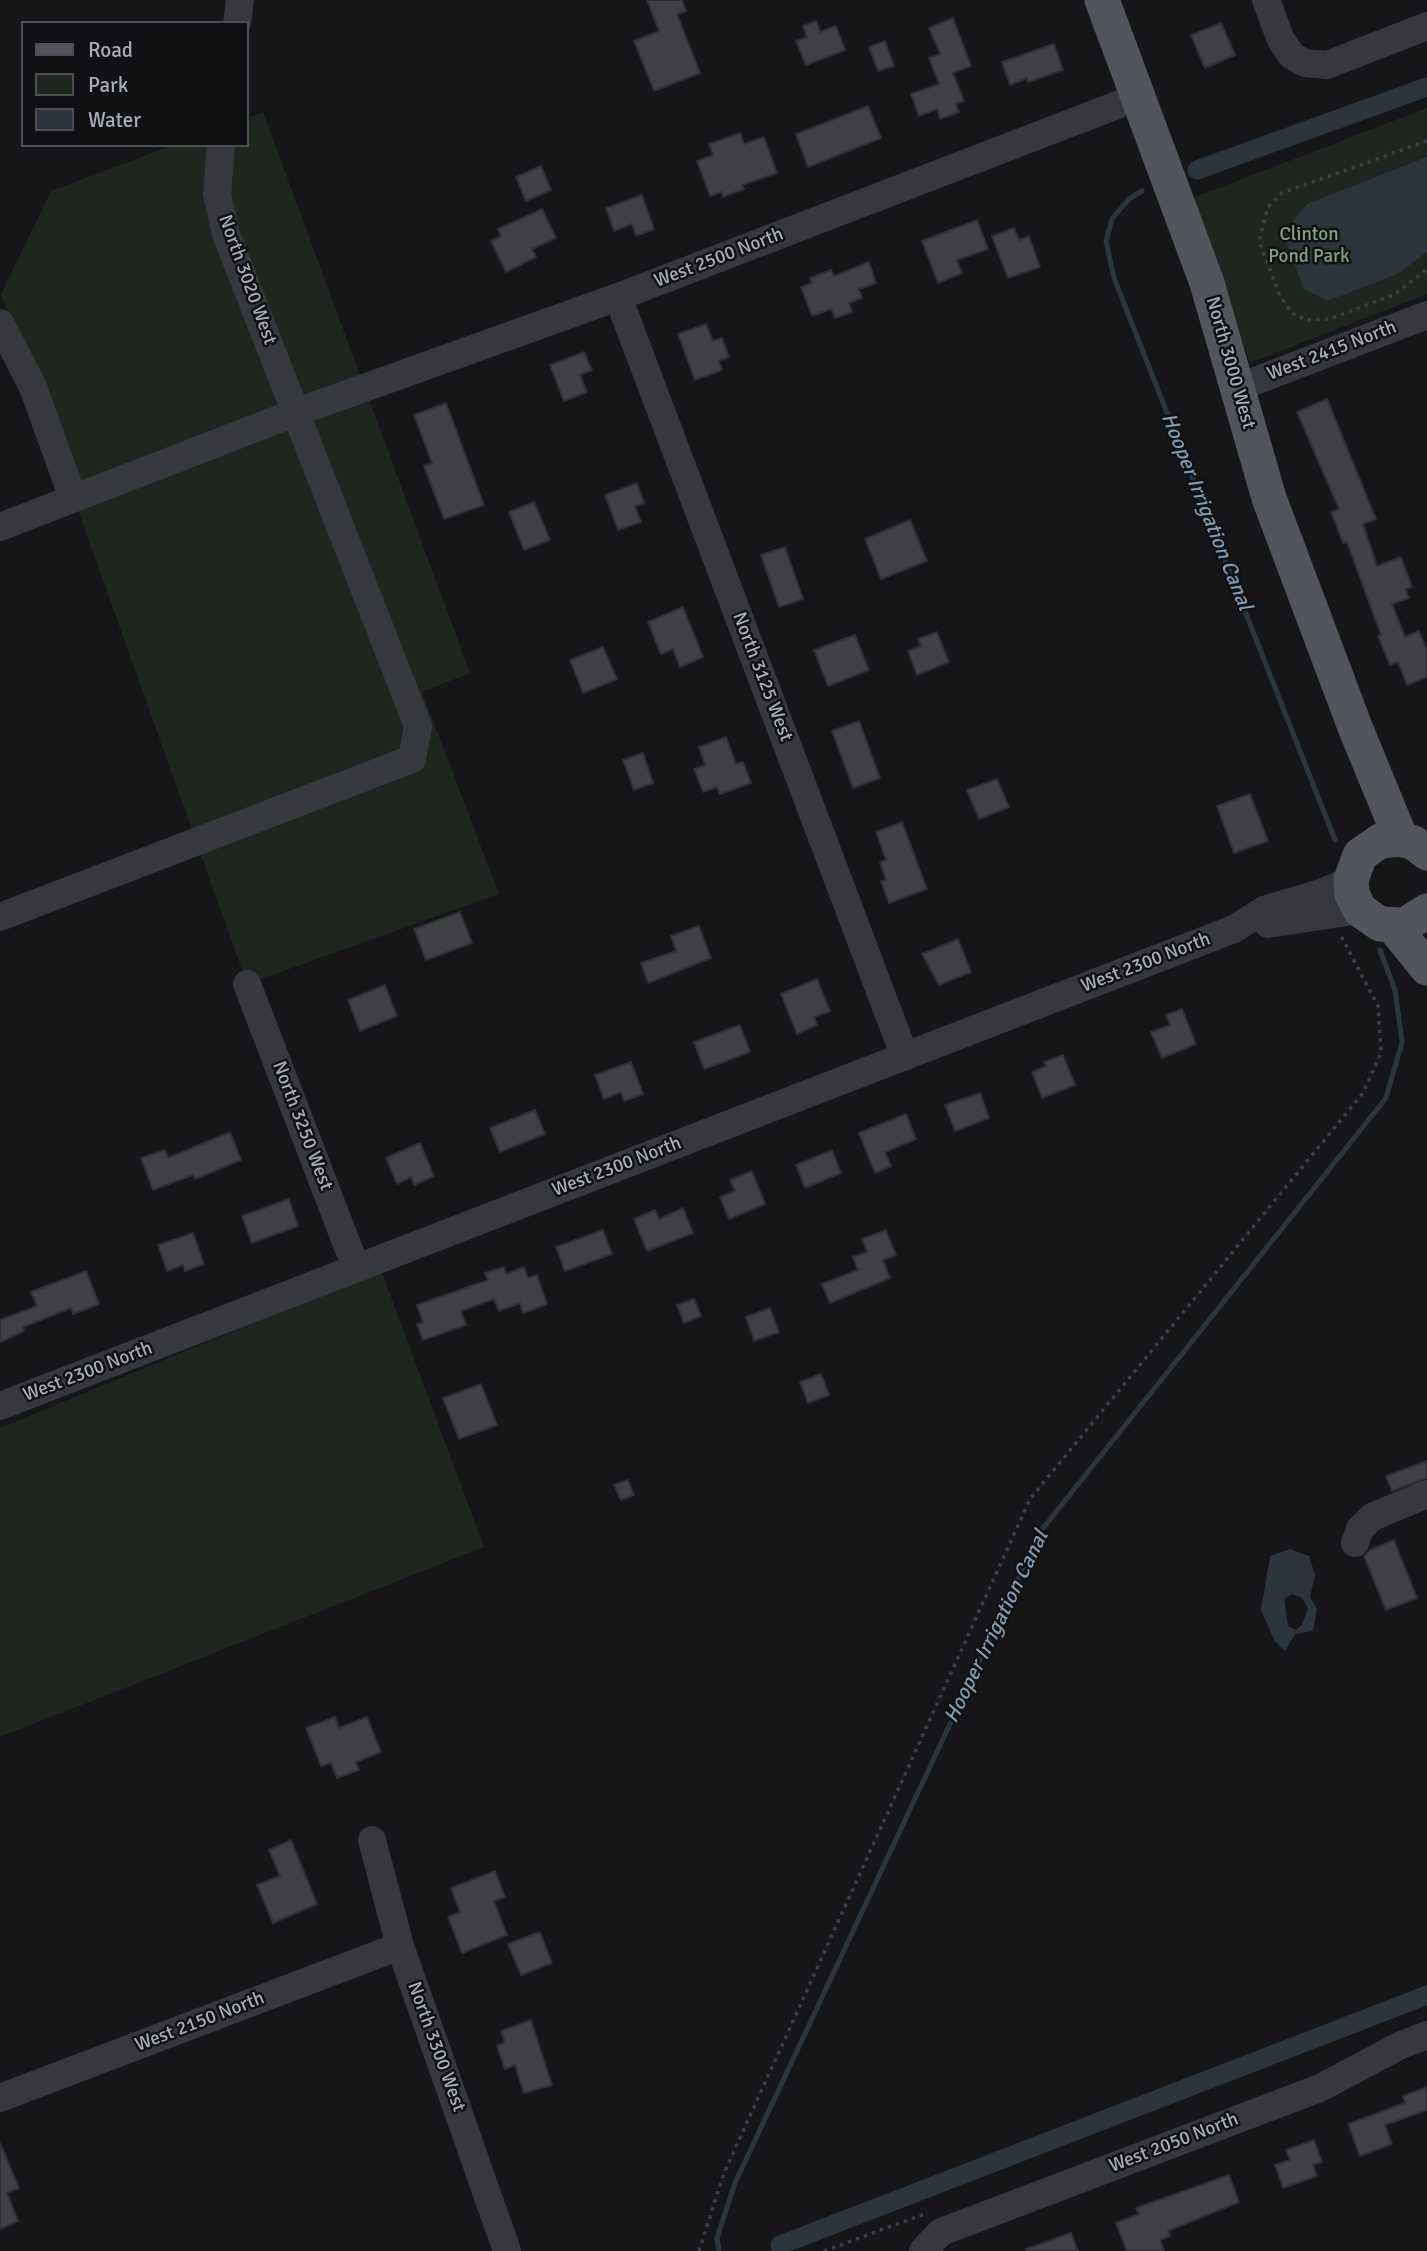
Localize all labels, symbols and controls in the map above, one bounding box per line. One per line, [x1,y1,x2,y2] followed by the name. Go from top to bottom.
[21,21,248,147] legend
[88,37,133,63] text: Road
[88,72,128,98] text: Park
[88,107,141,133] text: Water
[213,212,281,348] street label: North 3020 West
[651,223,787,293] street label: West 2500 North
[1268,224,1350,268] park label: Clinton Pond Park
[1200,294,1260,432] street label: North 3000 West
[1264,316,1400,386] street label: West 2415 North
[1155,410,1257,614] water label: Hooper Irrigation Canal
[727,609,797,745] street label: North 3125 West
[1078,928,1214,998] street label: West 2300 North
[267,1058,337,1194] street label: North 3250 West
[549,1132,685,1202] street label: West 2300 North
[20,1337,156,1407] street label: West 2300 North
[939,1527,1055,1727] water label: Hooper Irrigation Canal
[402,1979,470,2115] street label: North 3300 West
[132,1987,268,2057] street label: West 2150 North
[1106,2108,1242,2178] street label: West 2050 North

